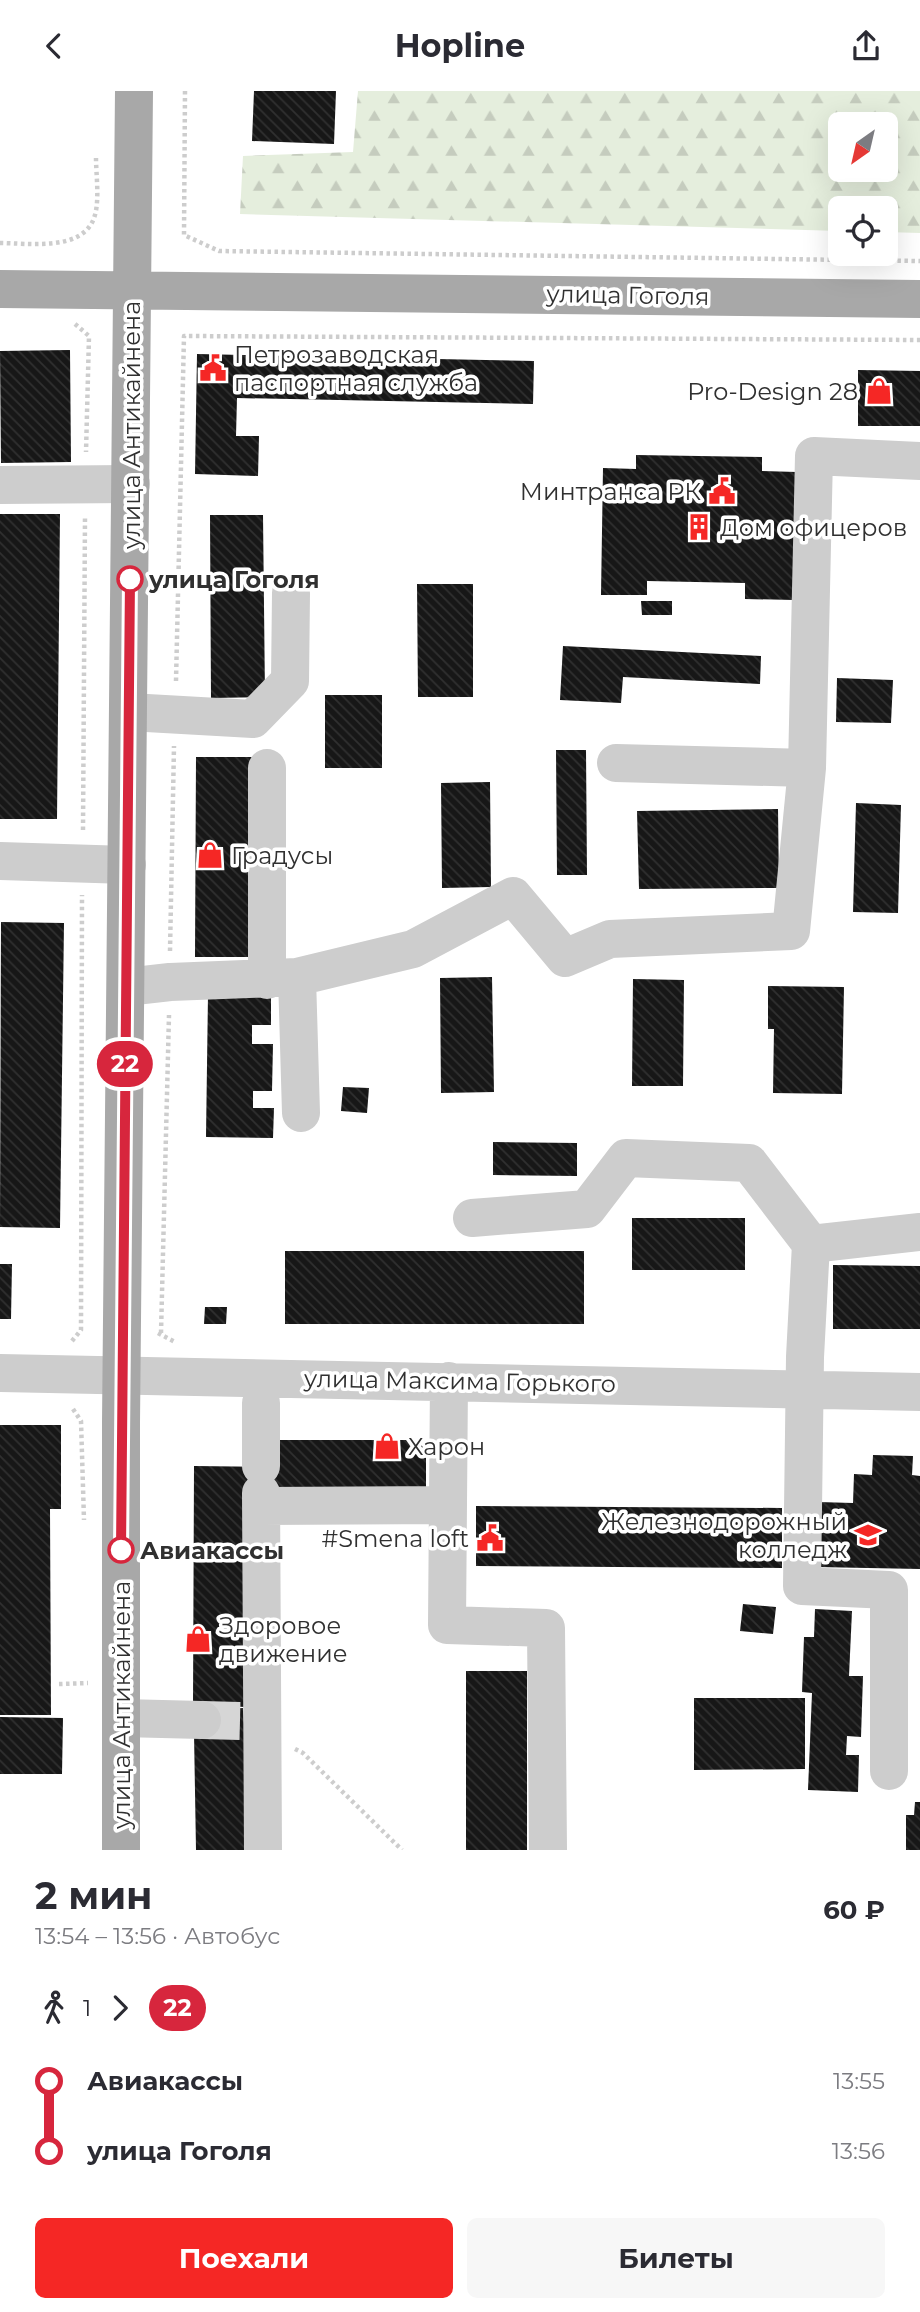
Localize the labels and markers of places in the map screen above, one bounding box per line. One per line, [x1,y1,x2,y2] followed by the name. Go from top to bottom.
[234,340,478,397] place label: Петрозаводская паспортная служба
[198,353,228,383] public building icon: Петрозаводская паспортная служба
[864,376,894,406] shop icon: Pro-Design 28
[687,377,858,406] place label: Pro-Design 28
[707,476,737,506] public building icon: Минтранса РК
[520,477,701,506] place label: Минтранса РК
[684,512,714,542] building icon: Дом офицеров
[720,513,907,542] place label: Дом офицеров
[148,565,320,594] place label: улица Гоголя
[117,566,143,592] marker: улица Гоголя
[195,840,225,870] shop icon: Градусы
[231,841,333,870] place label: Градусы
[372,1431,402,1461] shop icon: Харон
[408,1432,485,1461] place label: Харон
[601,1507,847,1564] place label: Железнодорожный колледж
[853,1520,883,1550] school or university icon: Железнодорожный колледж
[475,1523,505,1553] public building icon: #Smena loft
[322,1524,469,1553] place label: #Smena loft
[140,1536,284,1565] place label: Авиакассы
[108,1537,134,1563] marker: Авиакассы
[219,1611,348,1668] place label: Здоровое движение
[183,1624,213,1654] shop icon: Здоровое движение

